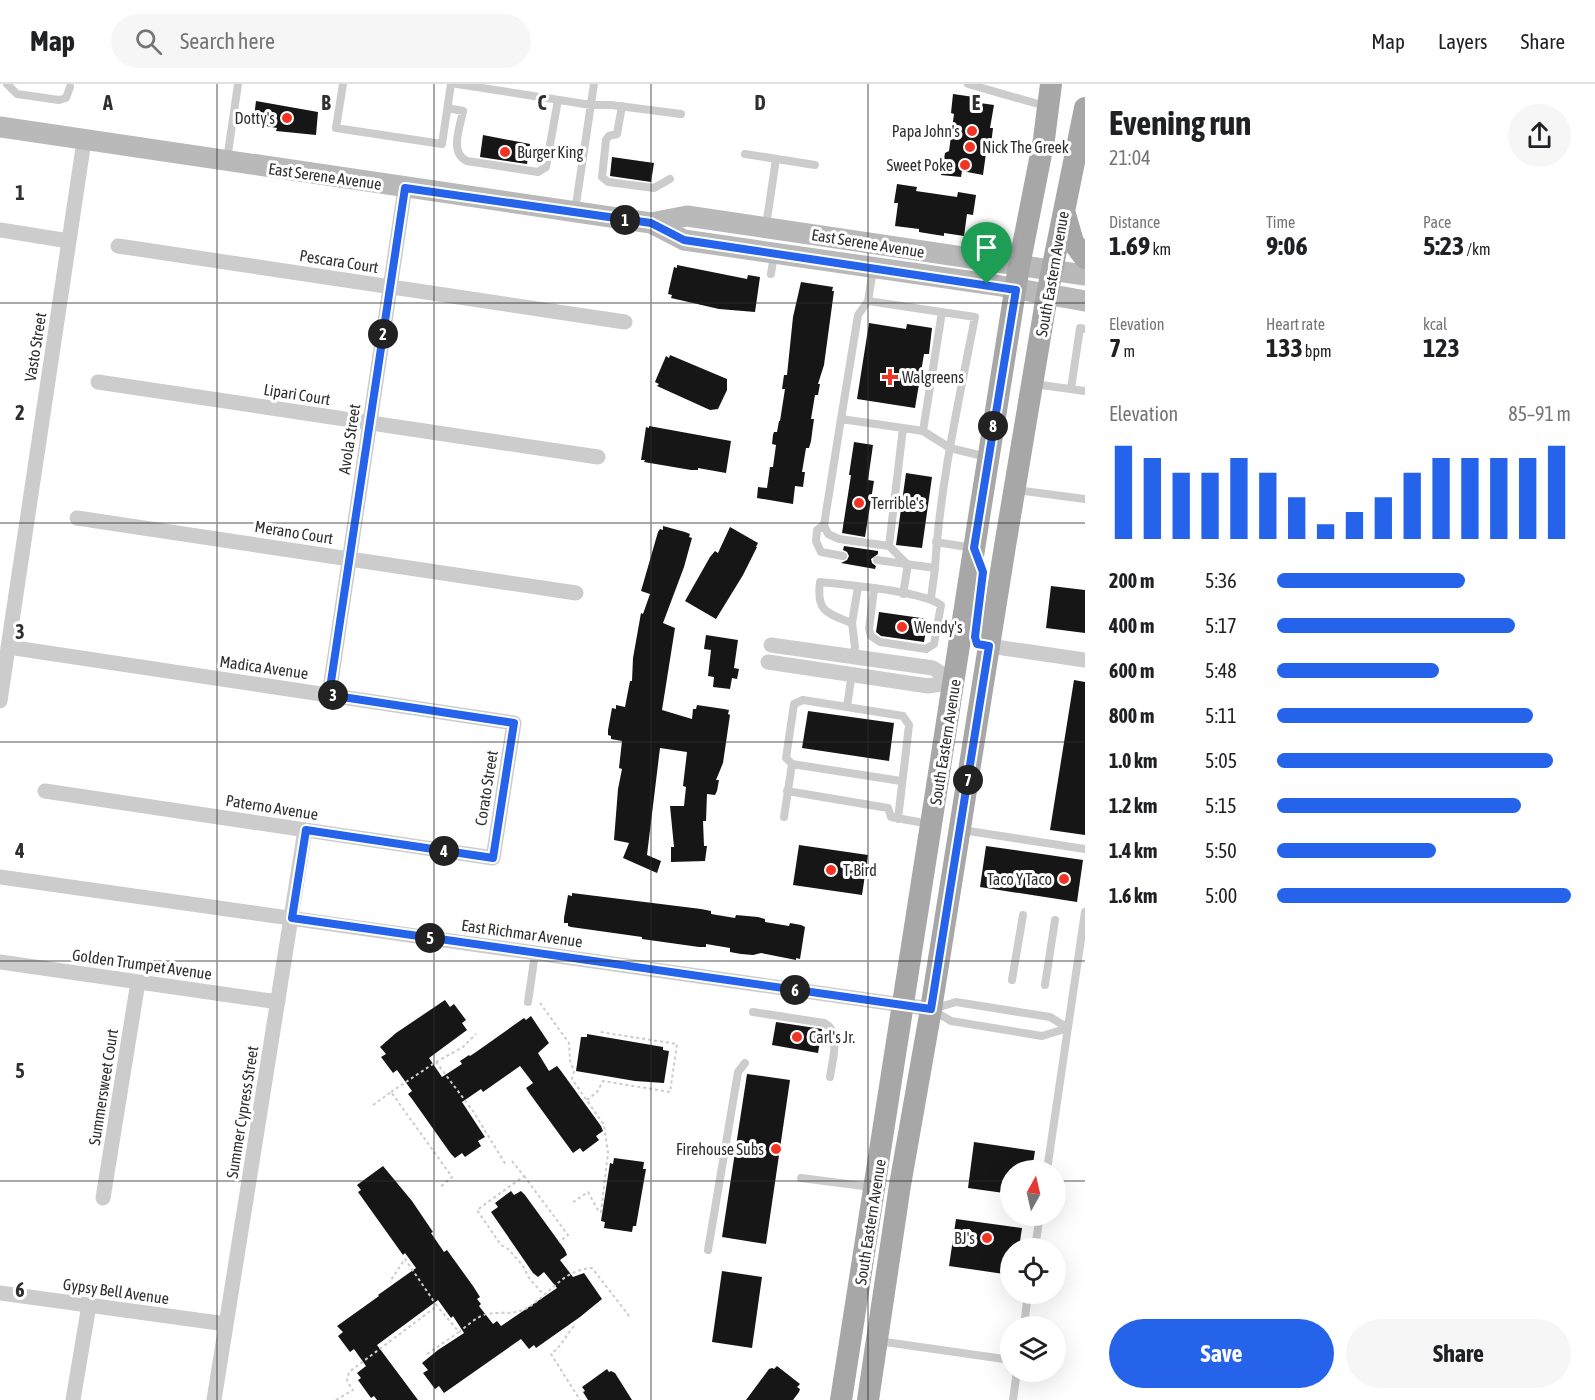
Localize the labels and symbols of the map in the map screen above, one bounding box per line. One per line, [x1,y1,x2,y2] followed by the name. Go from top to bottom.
[102,91,113,114] text: A
[321,91,331,114] text: B
[538,91,547,114] text: C
[754,91,766,114] text: D
[972,91,981,114] text: E
[234,109,275,128] place label: Dotty's
[280,111,294,125] marker: Dotty's
[892,122,960,141] place label: Papa John's
[965,124,979,138] marker: Papa John's
[982,138,1069,156] place label: Nick The Greek
[963,140,977,154] marker: Nick The Greek
[517,143,584,162] place label: Burger King
[498,145,512,159] marker: Burger King
[887,156,953,174] place label: Sweet Poke
[958,158,972,172] marker: Sweet Poke
[267,159,383,193] street label: East Serene Avenue
[15,181,25,204] text: 1
[610,205,640,235] pin: 1
[1032,210,1072,338] street label: South Eastern Avenue
[961,222,1012,284] pin
[810,225,926,261] street label: East Serene Avenue
[298,246,380,276] street label: Pescara Court
[21,311,49,383] street label: Vasto Street
[368,319,398,349] pin: 2
[902,368,964,387] place label: Walgreens
[883,370,897,384] marker: Walgreens
[262,380,332,409] street label: Lipari Court
[15,401,25,424] text: 2
[335,402,363,475] street label: Avola Street
[978,411,1008,441] pin: 8
[871,494,925,512] place label: Terrible's
[852,496,866,510] marker: Terrible's
[254,517,335,547] street label: Merano Court
[914,618,963,637] place label: Wendy's
[15,620,25,643] text: 3
[895,620,909,634] marker: Wendy's
[219,652,309,682] street label: Madica Avenue
[926,678,964,806] street label: South Eastern Avenue
[318,680,348,710] pin: 3
[471,749,501,827] street label: Corato Street
[953,765,983,795] pin: 7
[225,791,319,823] street label: Paterno Avenue
[429,836,459,866] pin: 4
[14,839,25,862] text: 4
[843,861,877,879] place label: T-Bird
[824,863,838,877] marker: T-Bird
[987,870,1052,888] place label: Taco Y Taco
[1057,872,1071,886] marker: Taco Y Taco
[460,916,584,950] street label: East Richmar Avenue
[415,923,445,953] pin: 5
[71,945,213,984] street label: Golden Trumpet Avenue
[780,975,810,1005] pin: 6
[85,1027,121,1146] street label: Summersweet Court
[809,1028,855,1046] place label: Carl's Jr.
[790,1030,804,1044] marker: Carl's Jr.
[223,1044,262,1180] street label: Summer Cypress Street
[15,1059,25,1082] text: 5
[676,1140,764,1158] place label: Firehouse Subs
[769,1142,783,1156] marker: Firehouse Subs
[851,1158,889,1286] street label: South Eastern Avenue
[1000,1160,1066,1226] north arrow
[954,1229,975,1247] place label: BJ's
[980,1231,994,1245] marker: BJ's
[62,1275,170,1308] street label: Gypsy Bell Avenue
[15,1278,25,1301] text: 6

